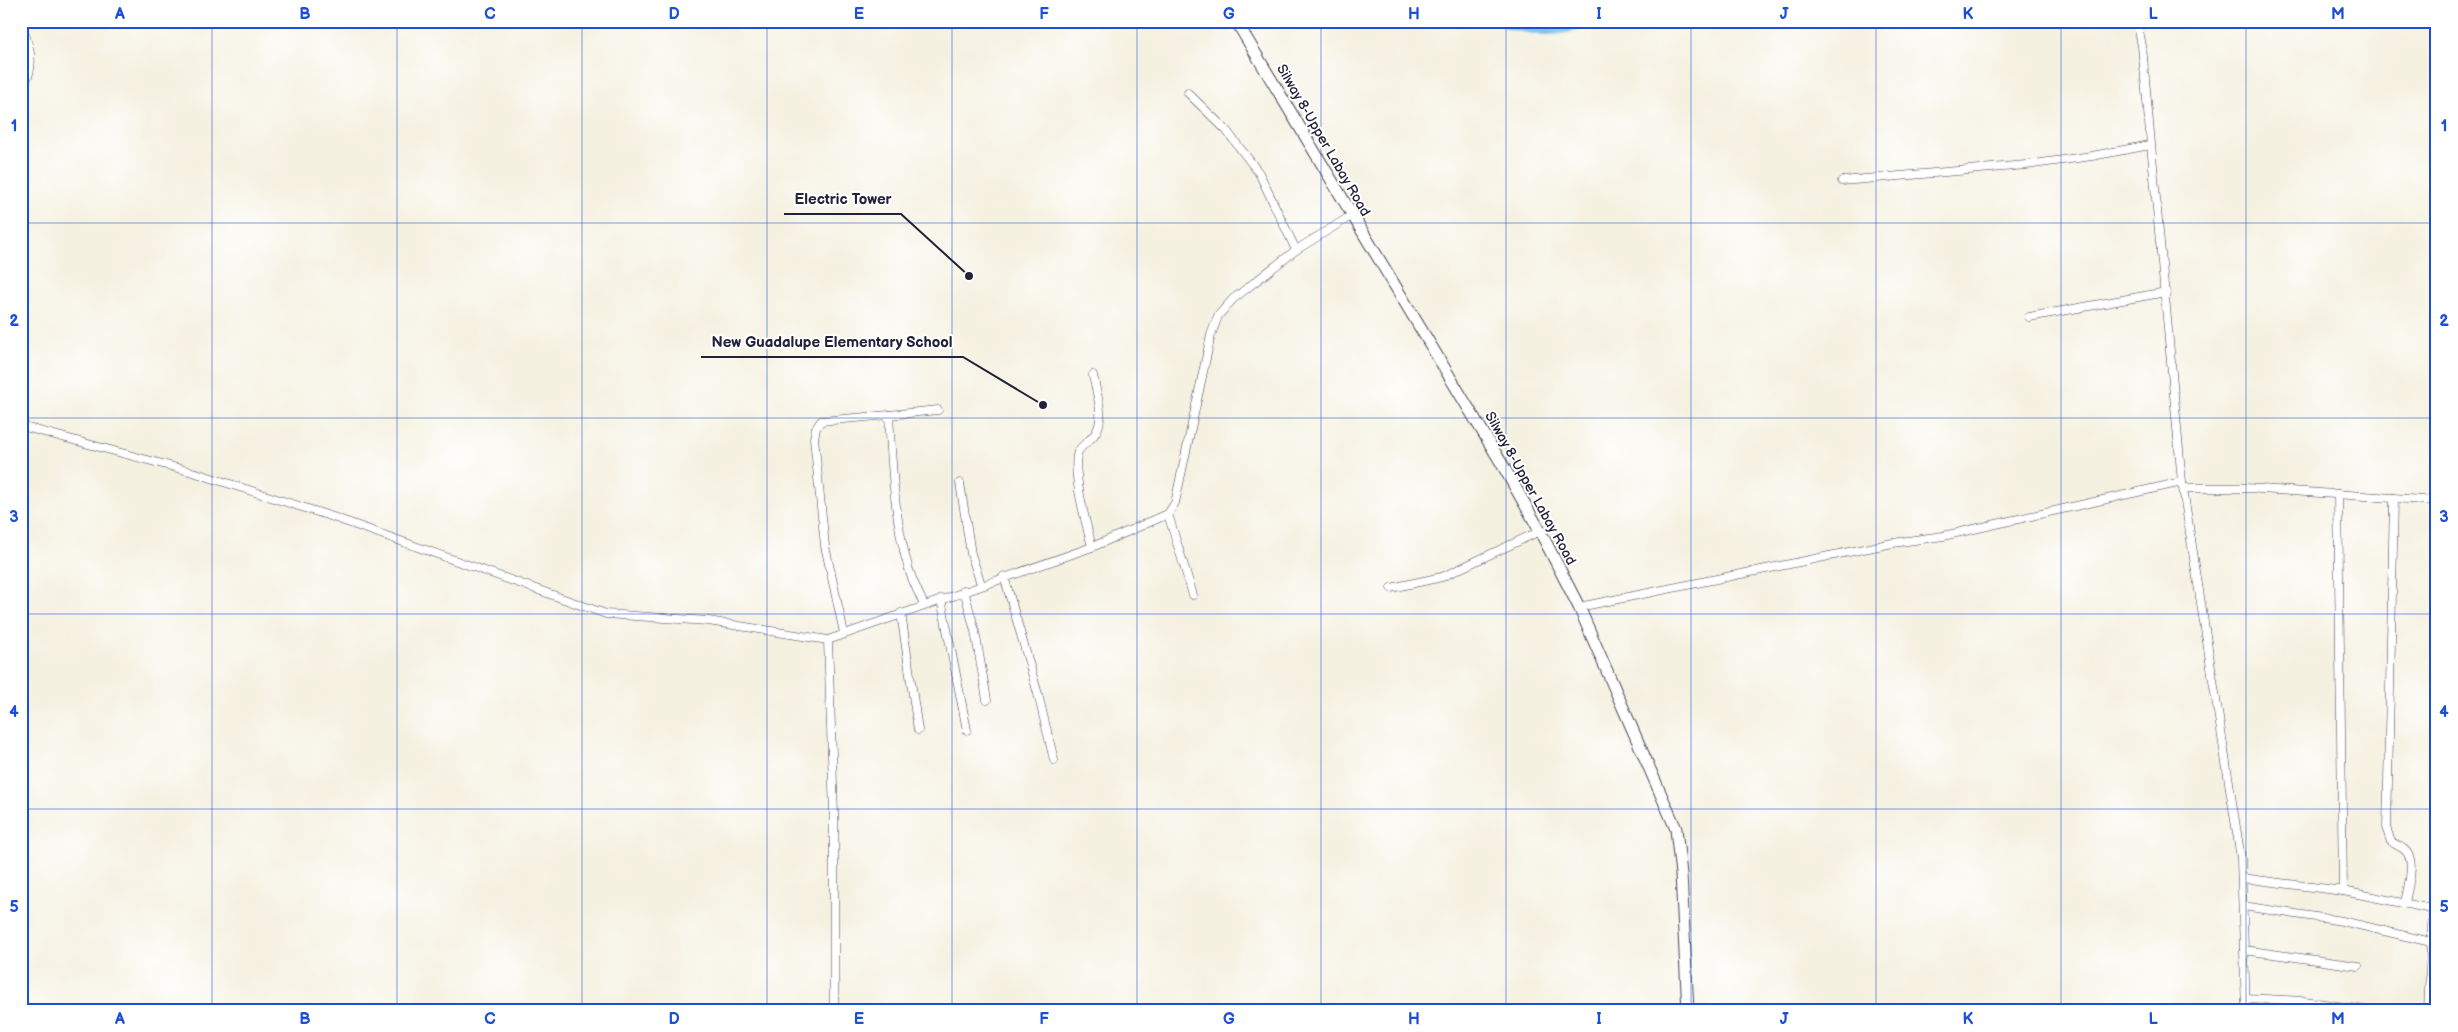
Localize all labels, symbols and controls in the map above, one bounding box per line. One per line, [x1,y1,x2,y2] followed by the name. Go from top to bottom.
[114,5,125,24] text: A
[299,5,311,24] text: B
[484,5,496,24] text: C
[668,5,680,24] text: D
[854,5,864,24] text: E
[1039,5,1049,24] text: F
[1223,5,1235,24] text: G
[1408,5,1420,24] text: H
[1596,5,1602,24] text: I
[1780,5,1789,24] text: J
[1963,5,1974,24] text: K
[2148,5,2158,24] text: L
[2331,5,2345,24] text: M
[1273,61,1374,219] street label: Silway 8-Upper Labay Road
[11,117,17,136] text: 1
[2441,117,2447,136] text: 1
[784,184,901,214] callout: Electric Tower
[795,190,893,209] text: Electric Tower
[9,312,19,331] text: 2
[2439,312,2449,331] text: 2
[701,327,963,357] callout: New Guadalupe Elementary School
[711,333,953,352] text: New Guadalupe Elementary School
[1481,409,1580,568] street label: Silway 8-Upper Labay Road
[9,508,19,527] text: 3
[2439,508,2449,527] text: 3
[9,703,19,722] text: 4
[2439,703,2449,722] text: 4
[9,898,19,917] text: 5
[2439,898,2449,917] text: 5
[114,1010,125,1029] text: A
[299,1010,311,1029] text: B
[484,1010,496,1029] text: C
[668,1010,680,1029] text: D
[854,1010,864,1029] text: E
[1039,1010,1049,1029] text: F
[1223,1010,1235,1029] text: G
[1408,1010,1420,1029] text: H
[1596,1010,1602,1029] text: I
[1780,1010,1789,1029] text: J
[1963,1010,1974,1029] text: K
[2148,1010,2158,1029] text: L
[2331,1010,2345,1029] text: M

